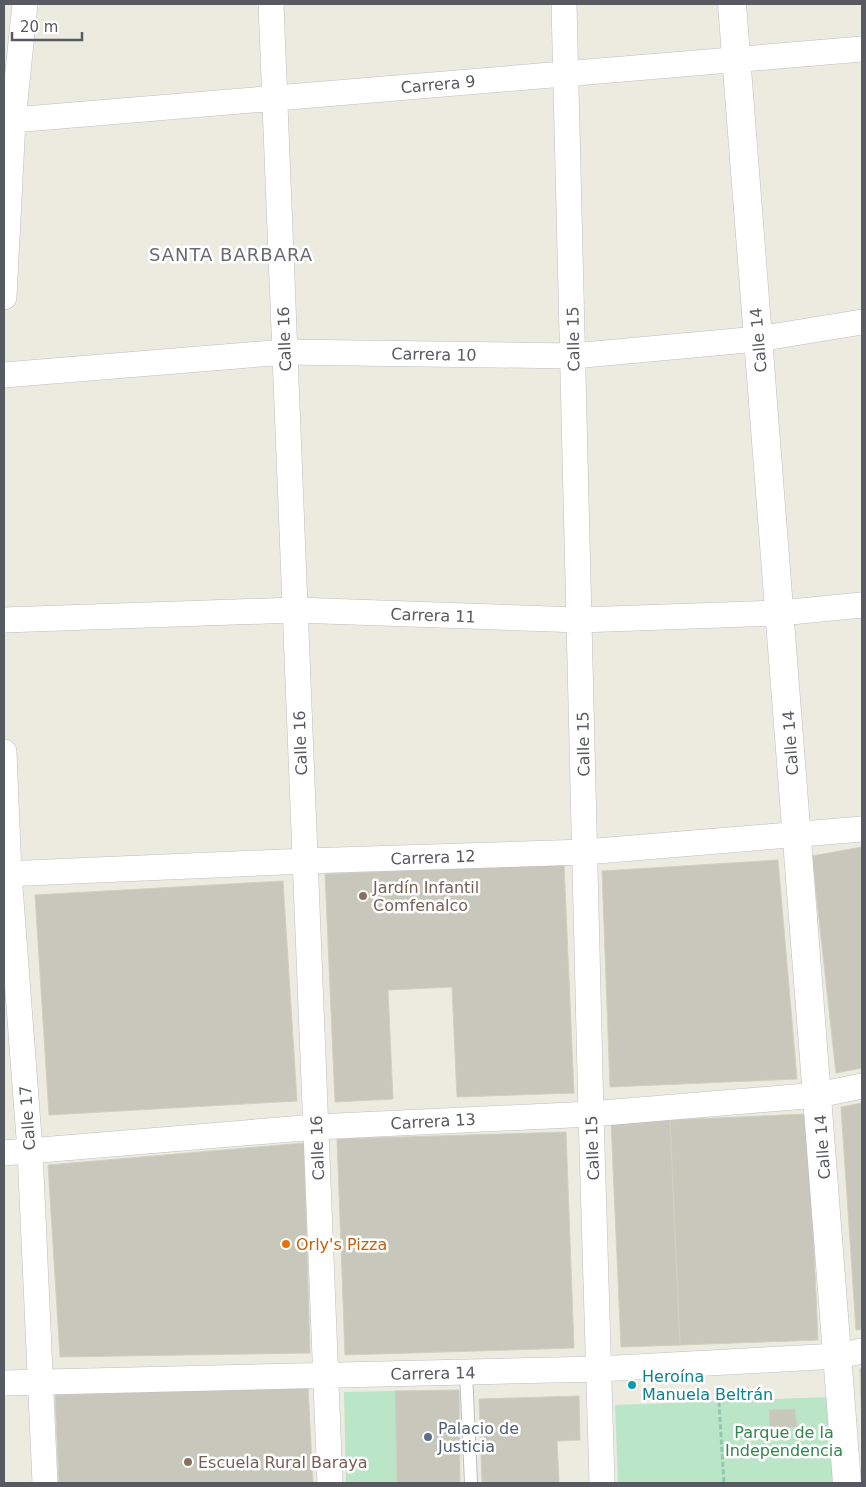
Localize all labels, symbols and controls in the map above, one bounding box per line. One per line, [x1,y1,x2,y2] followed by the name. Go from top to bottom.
[12,10,82,42] scale bar
[20,18,58,36] text: 20 m
[400,72,476,97] street label: Carrera 9
[149,244,313,265] district label: SANTA BARBARA
[274,306,295,372] street label: Calle 16
[563,306,584,372] street label: Calle 15
[746,307,771,373] street label: Calle 14
[391,344,477,365] street label: Carrera 10
[390,605,476,626] street label: Carrera 11
[290,710,311,776] street label: Calle 16
[779,710,802,776] street label: Calle 14
[573,711,594,777] street label: Calle 15
[390,847,476,868] street label: Carrera 12
[372,878,479,915] place label: Jardín Infantil Comfenalco
[357,890,369,902] marker: Jardín Infantil Comfenalco
[16,1085,39,1151] street label: Calle 17
[390,1110,476,1133] street label: Carrera 13
[811,1114,834,1180] street label: Calle 14
[307,1115,328,1181] street label: Calle 16
[582,1115,603,1181] street label: Calle 15
[296,1235,387,1254] place label: Orly's Pizza
[280,1238,292,1250] marker: Orly's Pizza
[390,1363,476,1384] street label: Carrera 14
[642,1367,773,1404] place label: Heroína Manuela Beltrán
[626,1379,638,1391] marker: Heroína Manuela Beltrán
[437,1419,519,1456] place label: Palacio de Justicia
[725,1423,843,1460] park label: Parque de la Independencia
[422,1431,434,1443] marker: Palacio de Justicia
[198,1453,367,1472] place label: Escuela Rural Baraya
[182,1456,194,1468] marker: Escuela Rural Baraya

